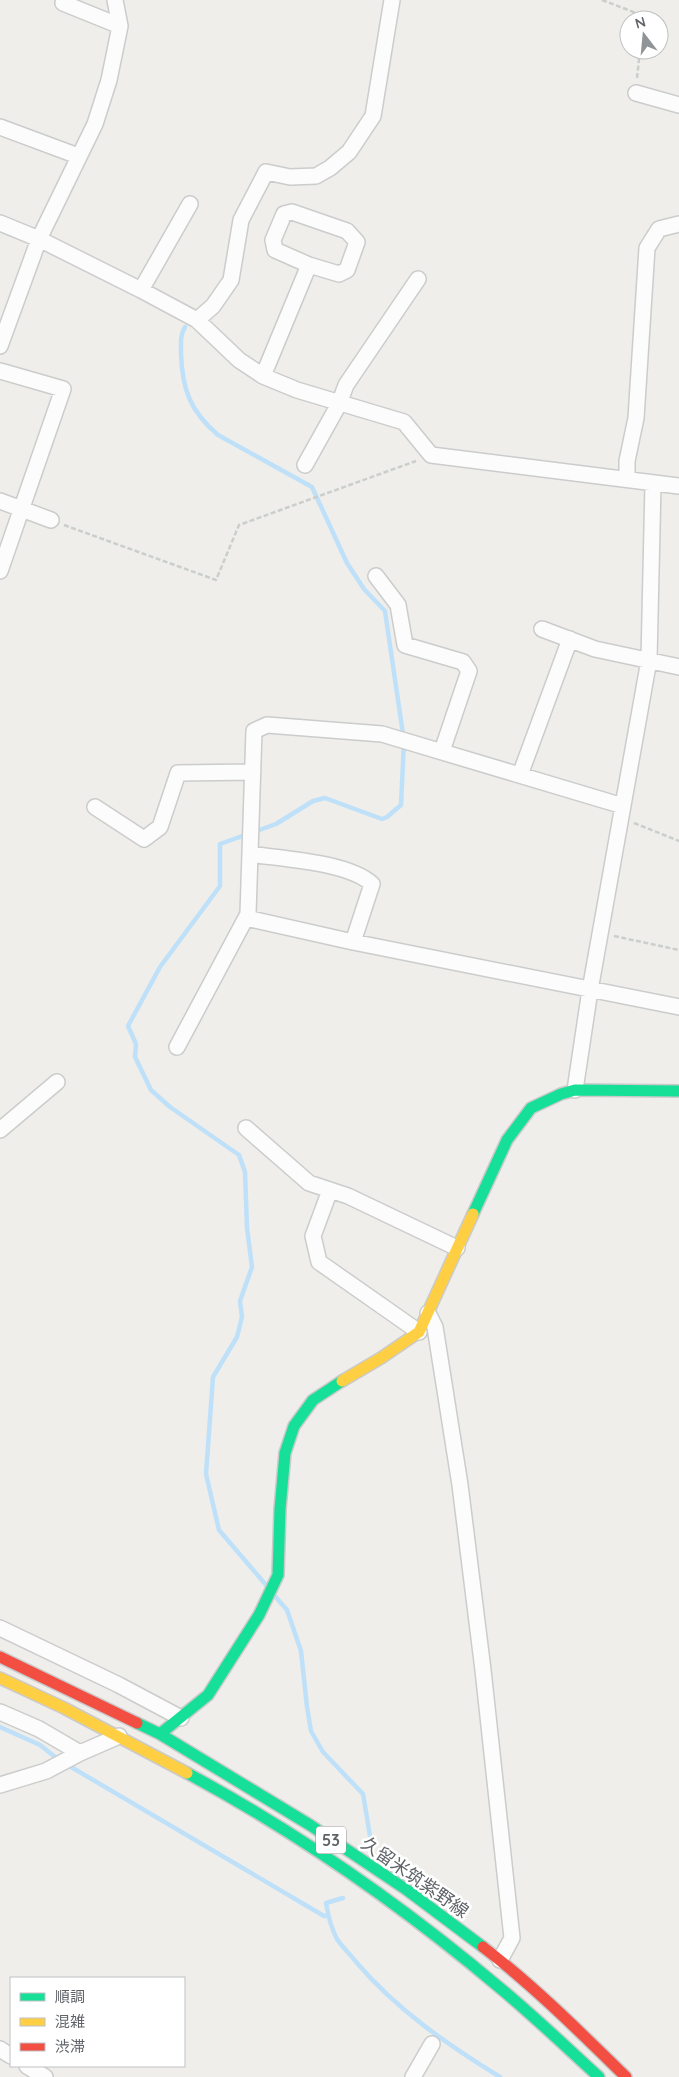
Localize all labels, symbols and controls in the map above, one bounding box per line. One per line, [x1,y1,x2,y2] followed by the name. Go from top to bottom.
[619,10,669,60] north arrow
[633,12,648,33] text: N
[316,1826,346,1854] road number: 53
[357,1831,473,1923] street label: 久留米筑紫野線
[10,1977,185,2067] legend
[55,1987,85,2006] text: 順調
[55,2012,85,2031] text: 混雑
[55,2037,85,2056] text: 渋滞

